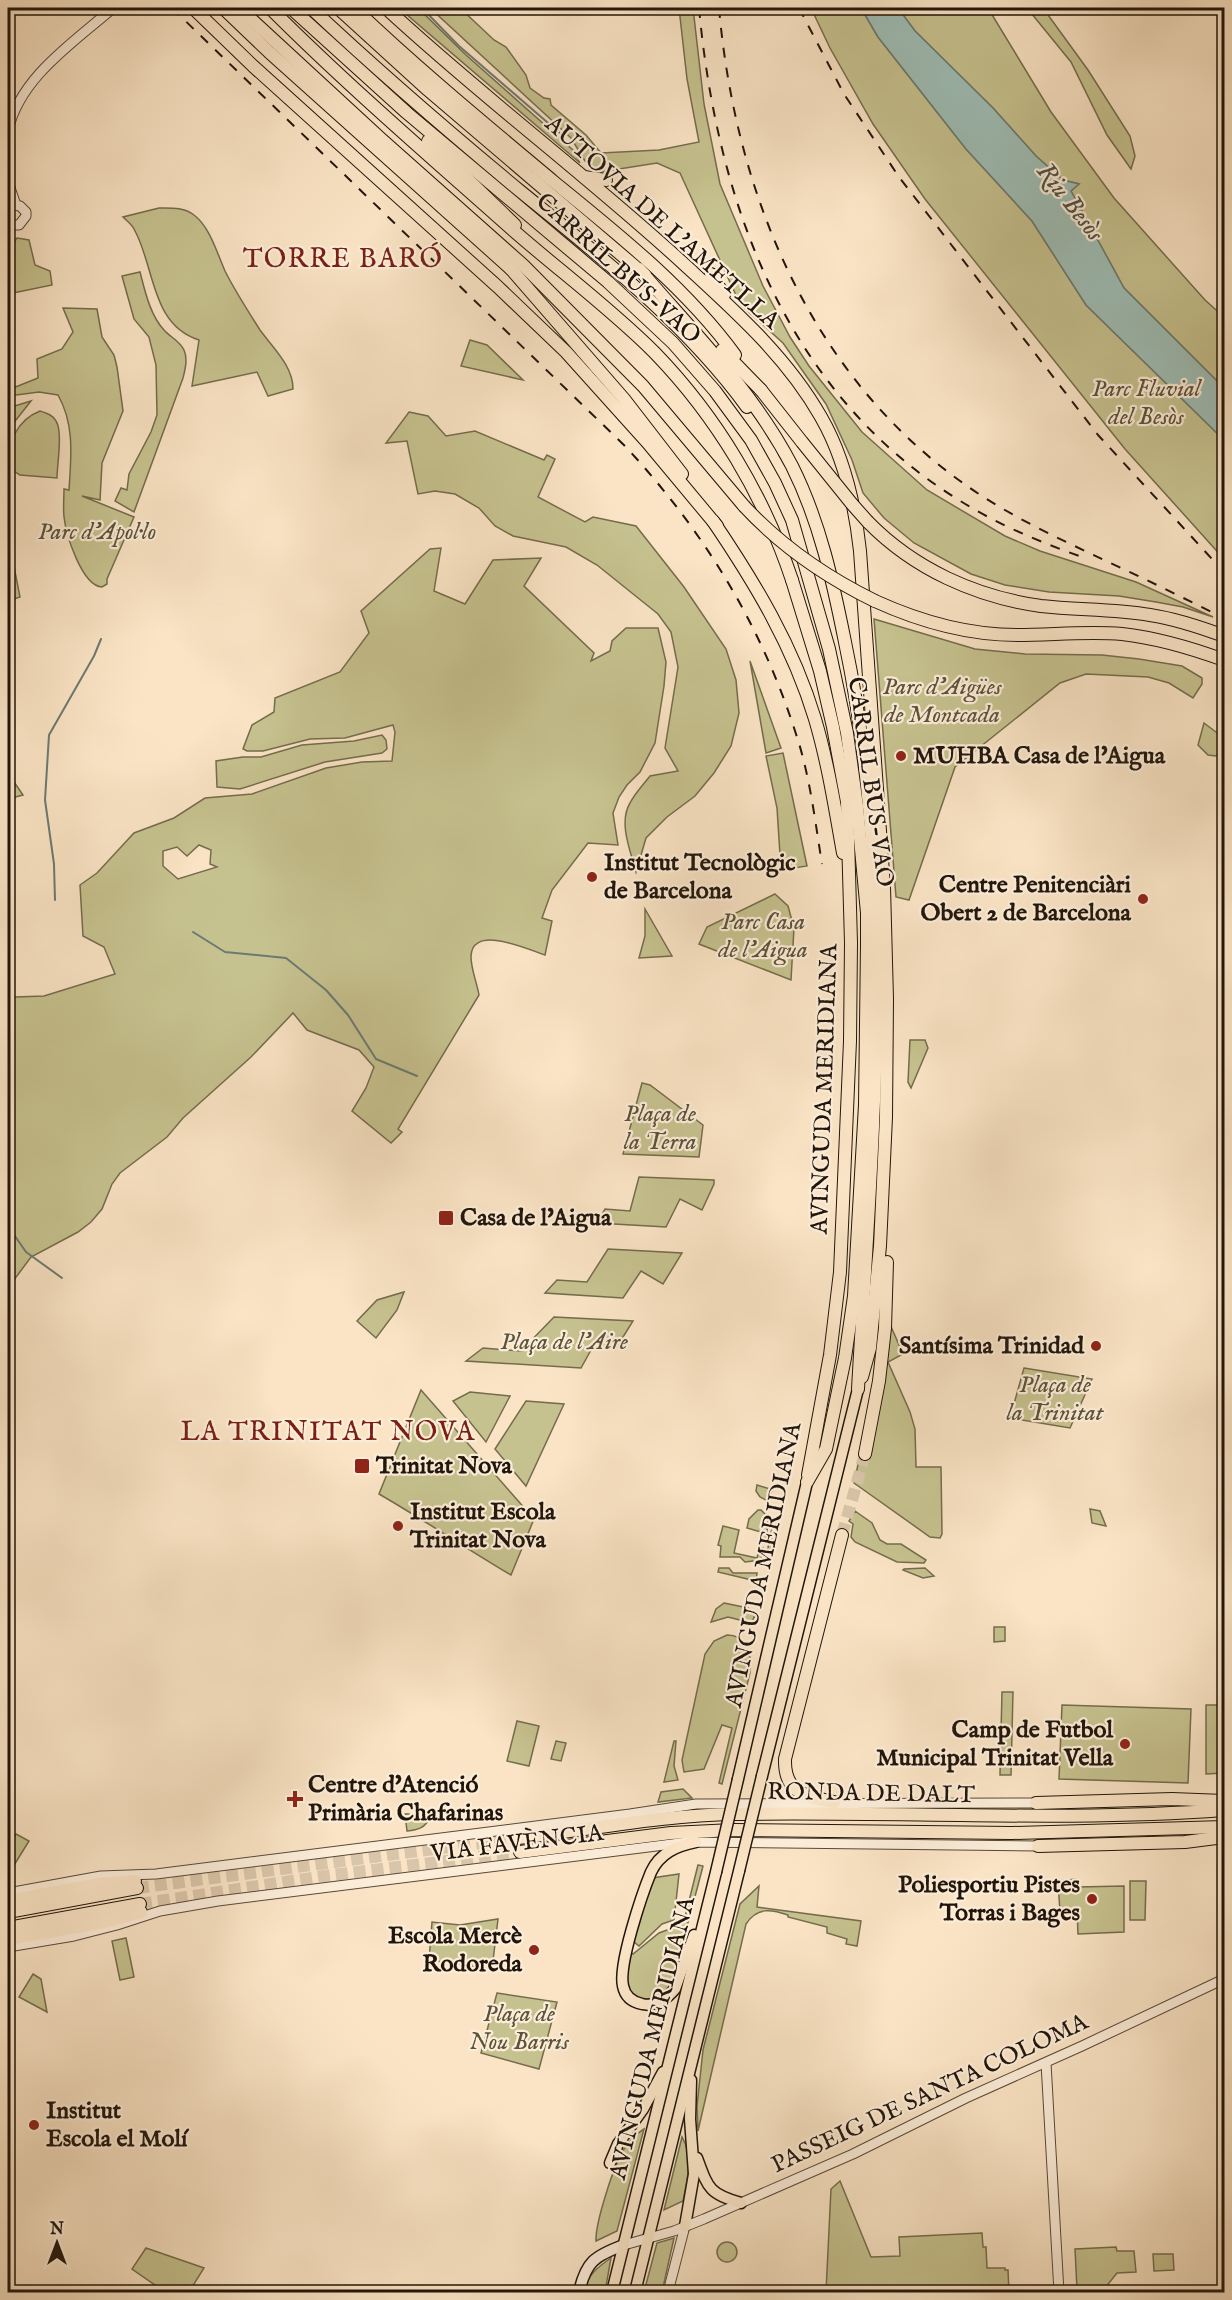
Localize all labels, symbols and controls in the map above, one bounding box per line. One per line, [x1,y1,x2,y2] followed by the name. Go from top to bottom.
[537,109,787,337] street label: AUTOVIA DE L'AMETLLA
[1029,156,1111,248] water label: Riu Besòs
[529,187,707,351] street label: CARRIL BUS-VAO
[243,242,443,277] district label: TORRE BARÓ
[1092,374,1203,433] park label: Parc Fluvial del Besòs
[38,517,156,548] park label: Parc d'Apol·lo
[882,672,1003,731] park label: Parc d'Aigües de Montcada
[840,675,900,889] street label: CARRIL BUS-VAO
[913,741,1166,772] place label: MUHBA Casa de l'Aigua
[894,749,908,763] marker: MUHBA Casa de l'Aigua
[604,848,796,907] place label: Institut Tecnològic de Barcelona
[585,870,599,884] marker: Institut Tecnològic de Barcelona
[921,870,1132,929] place label: Centre Penitenciàri Obert 2 de Barcelona
[1136,892,1150,906] marker: Centre Penitenciàri Obert 2 de Barcelona
[717,907,808,966] park label: Parc Casa de l'Aigua
[804,942,846,1236] street label: AVINGUDA MERIDIANA
[624,1099,696,1158] park label: Plaça de la Terra
[460,1203,612,1234] place label: Casa de l'Aigua
[437,1209,455,1227] marker: Casa de l'Aigua
[500,1327,628,1358] park label: Plaça de l'Aire
[899,1331,1085,1362] place label: Santísima Trinidad
[1089,1339,1103,1353] marker: Santísima Trinidad
[1006,1370,1105,1429] park label: Plaça de la Trinitat
[180,1416,476,1450] district label: LA TRINITAT NOVA
[718,1419,810,1711] street label: AVINGUDA MERIDIANA
[375,1451,512,1482] place label: Trinitat Nova
[353,1457,371,1475] marker: Trinitat Nova
[409,1497,556,1556] place label: Institut Escola Trinitat Nova
[391,1519,405,1533] marker: Institut Escola Trinitat Nova
[876,1715,1114,1774] place label: Camp de Futbol Municipal Trinitat Vella
[1118,1737,1132,1751] marker: Camp de Futbol Municipal Trinitat Vella
[308,1770,504,1829] place label: Centre d'Atenció Primària Chafarinas
[767,1777,976,1811] street label: RONDA DE DALT
[286,1790,304,1808] marker: Centre d'Atenció Primària Chafarinas
[428,1818,606,1870] street label: VIA FAVÈNCIA
[898,1870,1081,1929] place label: Poliesportiu Pistes Torras i Bages
[603,1892,703,2184] street label: AVINGUDA MERIDIANA
[1085,1892,1099,1906] marker: Poliesportiu Pistes Torras i Bages
[388,1921,523,1980] place label: Escola Mercè Rodoreda
[527,1943,541,1957] marker: Escola Mercè Rodoreda
[469,1999,570,2058] park label: Plaça de Nou Barris
[767,2007,1094,2181] street label: PASSEIG DE SANTA COLOMA
[46,2096,190,2155] place label: Institut Escola el Molí
[27,2118,41,2132] marker: Institut Escola el Molí
[27,2213,87,2273] north arrow
[49,2220,64,2240] text: N

